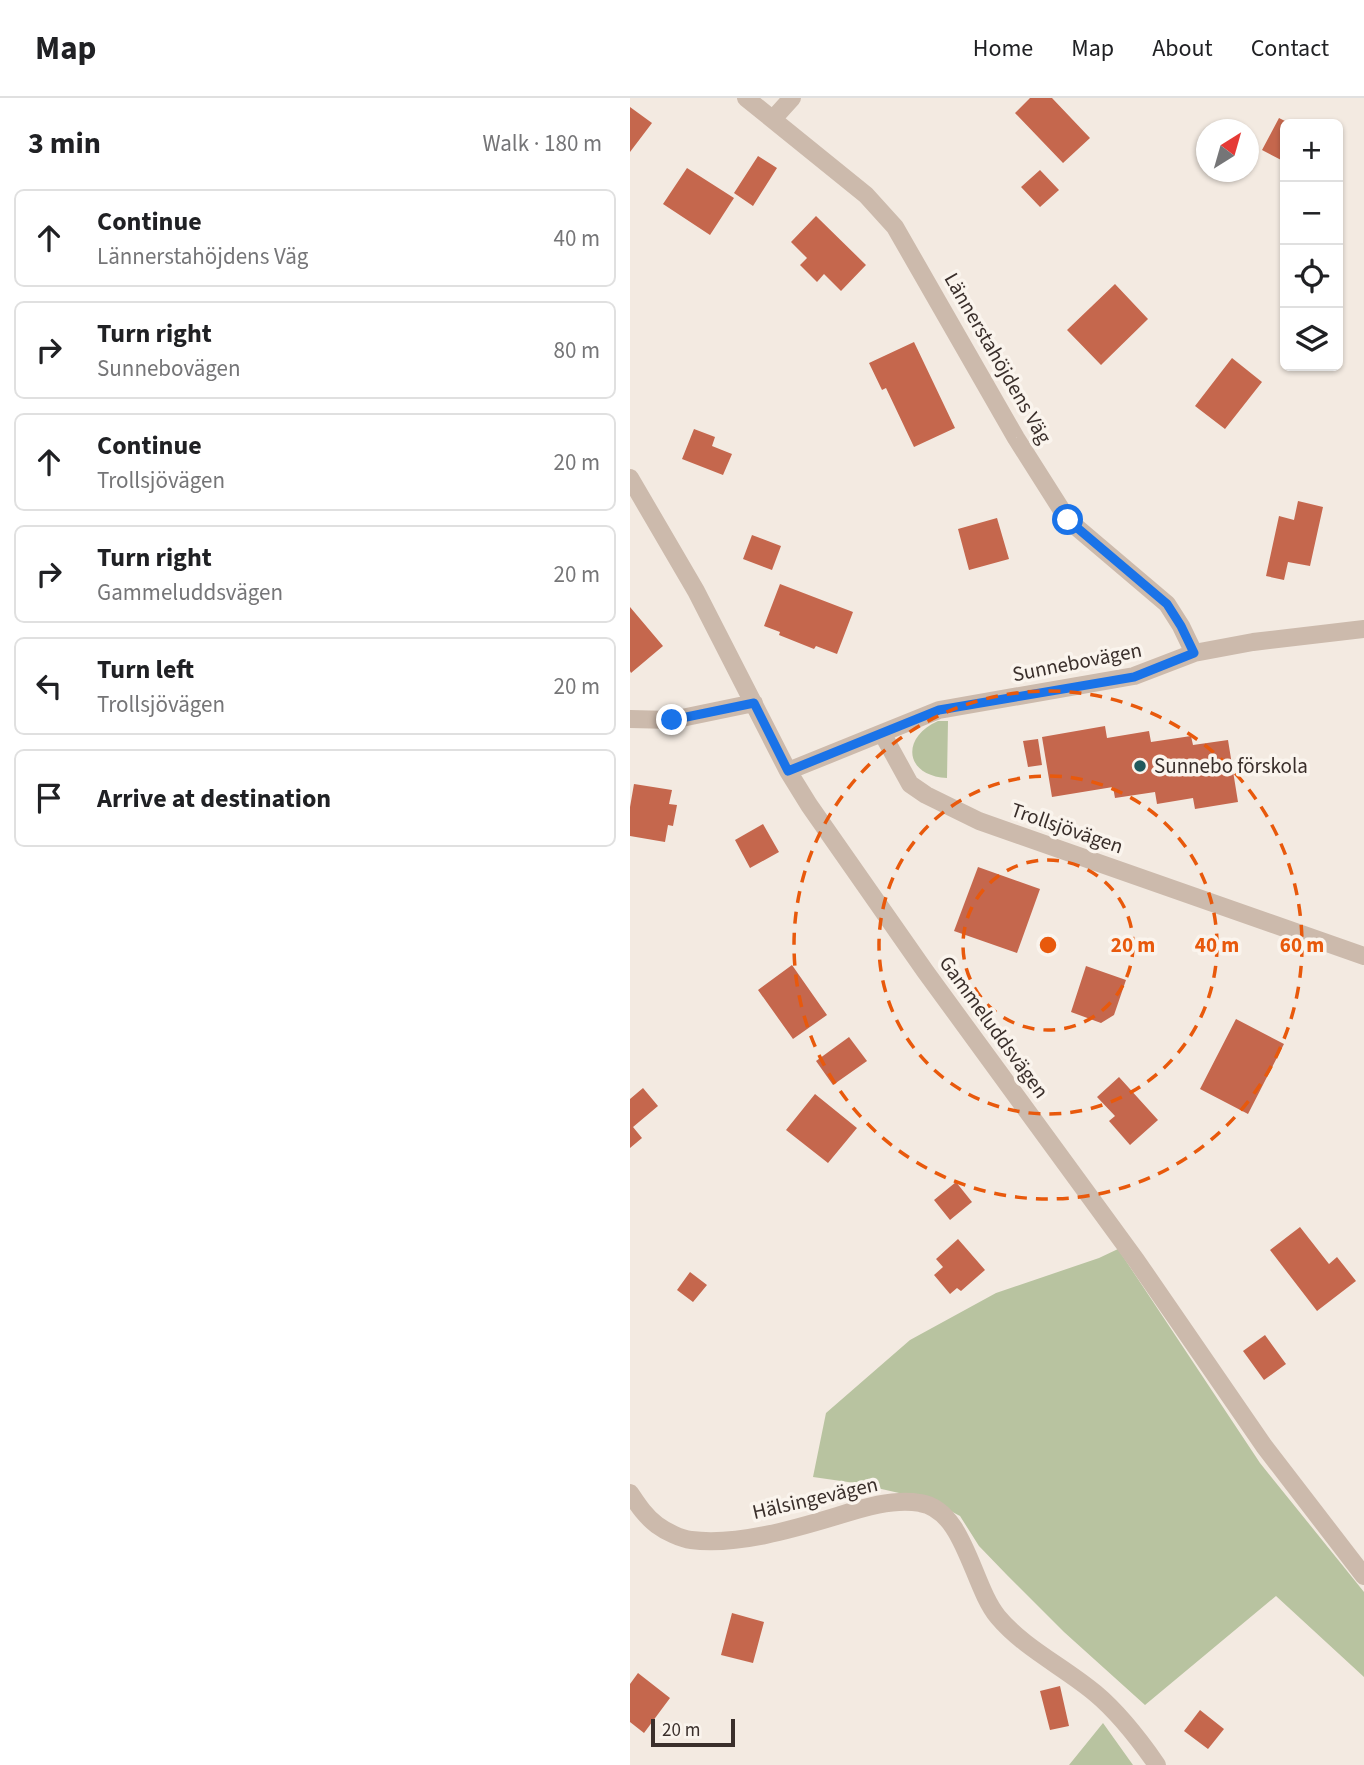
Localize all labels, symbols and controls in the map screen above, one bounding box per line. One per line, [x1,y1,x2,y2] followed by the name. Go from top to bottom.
[35,25,96,72] text: Map
[973,31,1033,66] text: Home
[1071,31,1114,66] text: Map
[1152,31,1213,66] text: About
[1251,31,1329,66] text: Contact
[1196,119,1259,182] north arrow
[1280,119,1343,371] map controls
[1280,119,1343,182] button: +
[28,122,101,165] text: 3 min
[483,127,602,160] text: Walk · 180 m
[1280,182,1343,245] button: −
[97,203,202,240] text: Continue
[30,219,68,257] icon: ahead
[553,222,600,255] text: 40 m
[97,240,308,273] text: Lännerstahöjdens Väg
[1280,245,1343,308] button: locate
[937,267,1059,449] street label: Lännerstahöjdens Väg
[1280,308,1343,371] button: layers
[97,315,212,352] text: Turn right
[30,331,68,369] icon: right
[553,334,600,367] text: 80 m
[97,352,241,385] text: Sunnebovägen
[97,427,202,464] text: Continue
[30,443,68,481] icon: ahead
[553,446,600,479] text: 20 m
[97,464,225,497] text: Trollsjövägen
[1052,504,1083,535] route start
[97,539,212,576] text: Turn right
[30,555,68,593] icon: right
[553,558,600,591] text: 20 m
[97,576,283,609] text: Gammeluddsvägen
[1010,635,1144,689] street label: Sunnebovägen
[97,651,194,688] text: Turn left
[30,667,68,705] icon: left
[553,670,600,703] text: 20 m
[97,688,225,721] text: Trollsjövägen
[656,704,687,735] route end
[1154,751,1308,781] place label: Sunnebo förskola
[1132,758,1148,774] marker: Sunnebo förskola
[30,779,68,817] icon: arrive
[97,780,331,817] text: Arrive at destination
[1007,795,1127,861] street label: Trollsjövägen
[1111,930,1155,960] text: 20 m
[1195,930,1239,960] text: 40 m
[1280,930,1324,960] text: 60 m
[1036,933,1060,957] centre of rings
[932,949,1056,1105] street label: Gammeluddsvägen
[749,1469,881,1527] street label: Hälsingevägen
[651,1716,735,1748] scale bar
[662,1717,700,1744] text: 20 m

